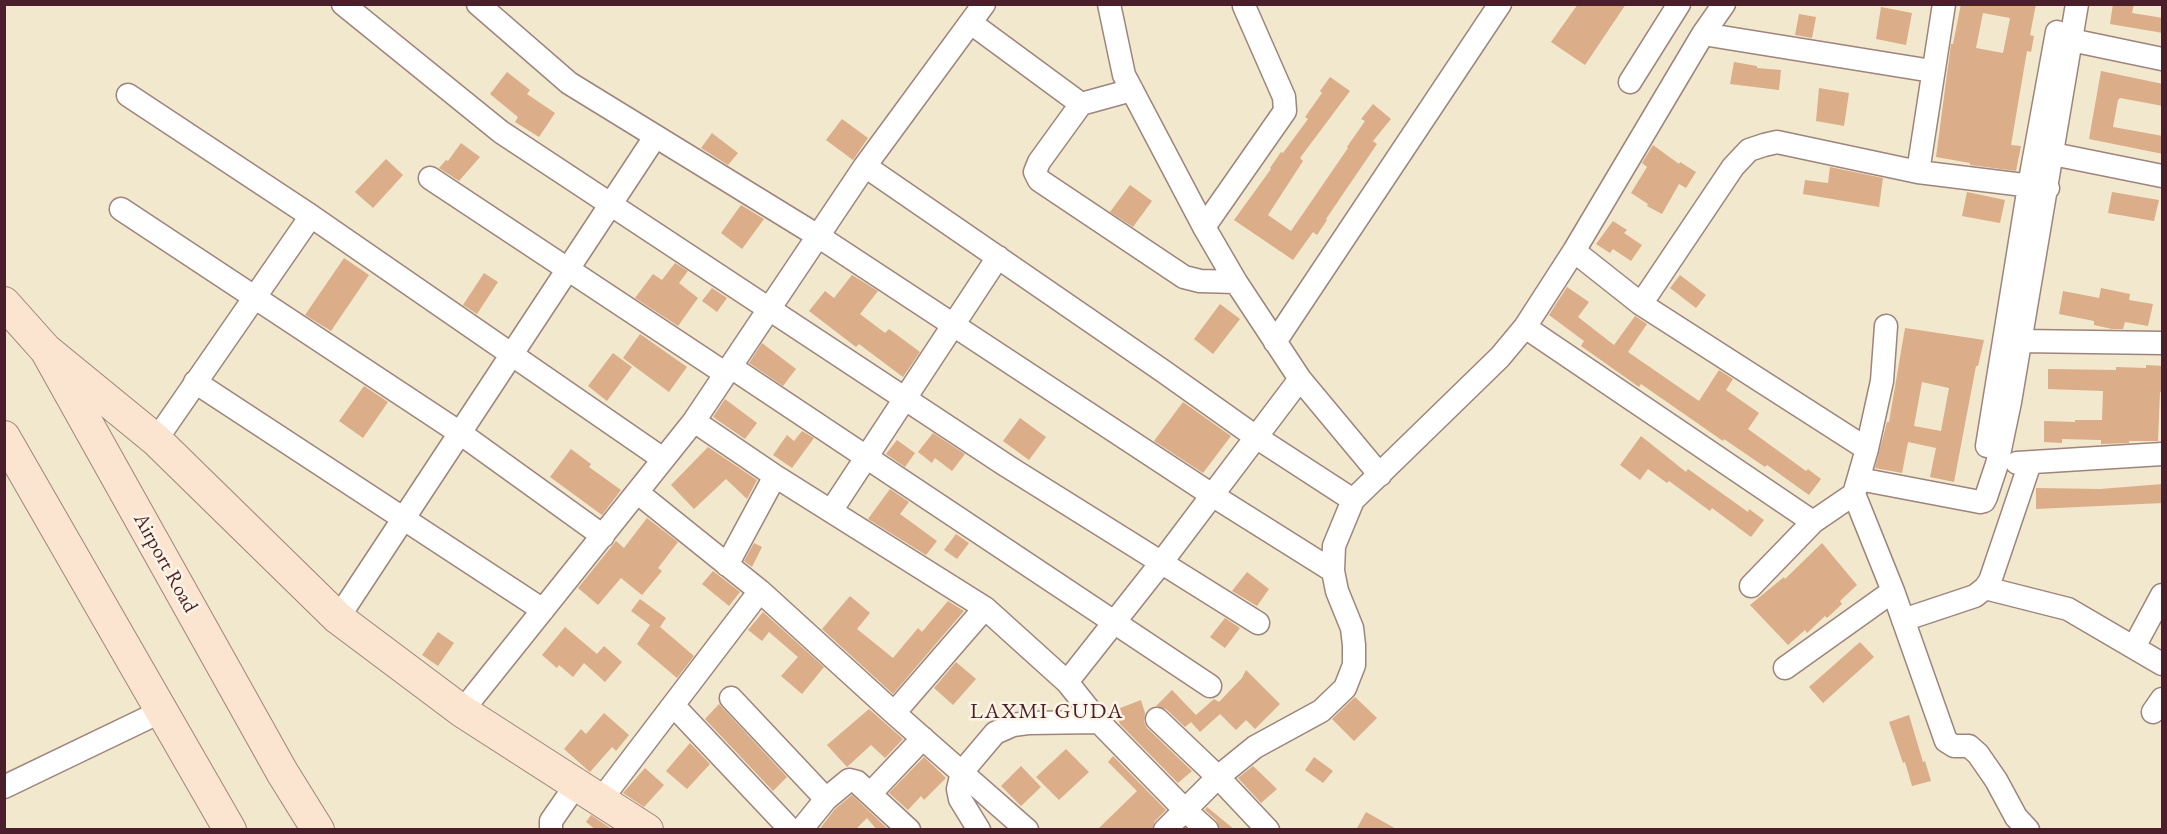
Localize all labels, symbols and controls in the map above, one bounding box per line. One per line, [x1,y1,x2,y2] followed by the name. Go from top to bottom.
[127,509,203,617] street label: Airport Road
[970,699,1124,725] district label: LAXMI GUDA

